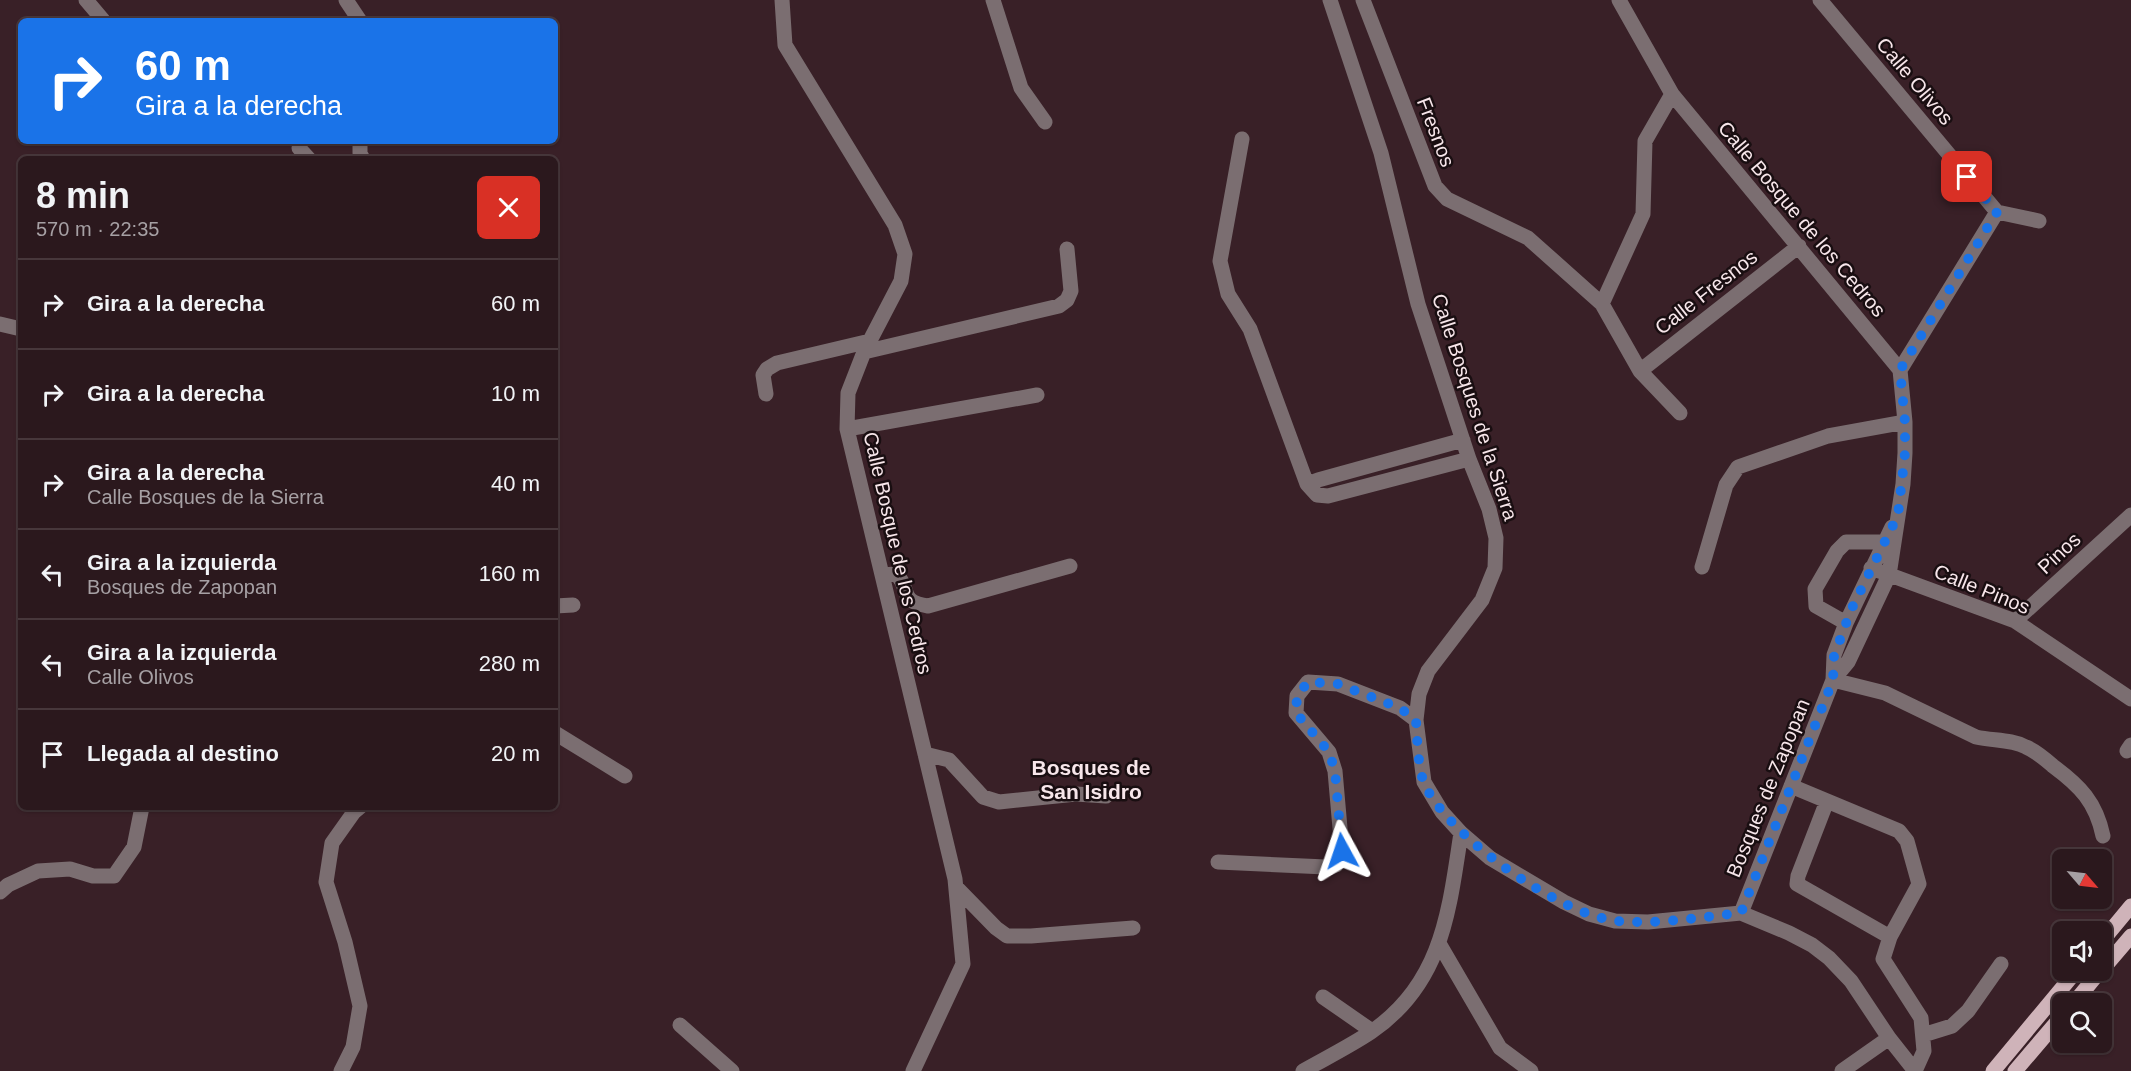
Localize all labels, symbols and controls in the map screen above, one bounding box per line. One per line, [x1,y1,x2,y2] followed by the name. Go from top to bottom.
[1872,33,1958,129] street label: Calle Olivos
[36,42,114,120] icon: right
[135,42,231,89] text: 60 m
[135,91,342,121] text: Gira a la derecha
[1413,94,1459,170] street label: Fresnos
[1714,117,1890,321] street label: Calle Bosque de los Cedros
[1941,151,1992,202] pin
[1950,160,1983,193] icon: arrive
[36,175,130,216] text: 8 min
[477,176,540,239] button: close
[36,218,159,240] text: 570 m · 22:35
[1651,245,1761,339] street label: Calle Fresnos
[36,288,69,321] icon: right
[87,291,264,316] text: Gira a la derecha
[491,291,540,316] text: 60 m
[1428,291,1522,524] street label: Calle Bosques de la Sierra
[36,378,69,411] icon: right
[87,381,264,406] text: Gira a la derecha
[491,381,540,406] text: 10 m
[859,430,937,676] street label: Calle Bosque de los Cedros
[87,460,264,485] text: Gira a la derecha
[36,468,69,501] icon: right
[491,471,540,496] text: 40 m
[87,486,324,508] text: Calle Bosques de la Sierra
[2033,528,2085,578] street label: Pinos
[87,550,277,575] text: Gira a la izquierda
[36,558,69,591] icon: left
[1931,560,2033,618] street label: Calle Pinos
[479,561,540,586] text: 160 m
[87,576,277,598] text: Bosques de Zapopan
[87,640,277,665] text: Gira a la izquierda
[36,648,69,681] icon: left
[479,651,540,676] text: 280 m
[87,666,194,688] text: Calle Olivos
[1722,696,1814,880] street label: Bosques de Zapopan
[36,738,69,771] icon: arrive
[87,741,279,766] text: Llegada al destino
[491,741,540,766] text: 20 m
[1031,756,1151,803] district label: Bosques de San Isidro
[1310,819,1374,883] position arrow
[2052,849,2112,909] north arrow
[2052,849,2112,1053] map controls
[2052,921,2112,981] button: sound
[2052,993,2112,1053] button: search

